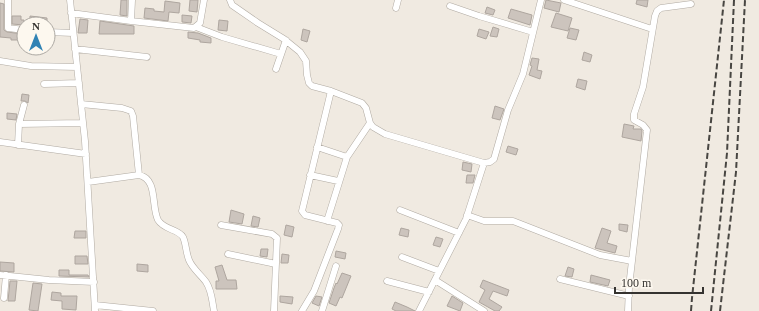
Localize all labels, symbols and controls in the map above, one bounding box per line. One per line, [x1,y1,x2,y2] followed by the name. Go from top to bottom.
[16,16,56,56] north arrow
[32,20,40,32] text: N
[615,269,703,295] scale bar
[621,276,652,290] text: 100 m

